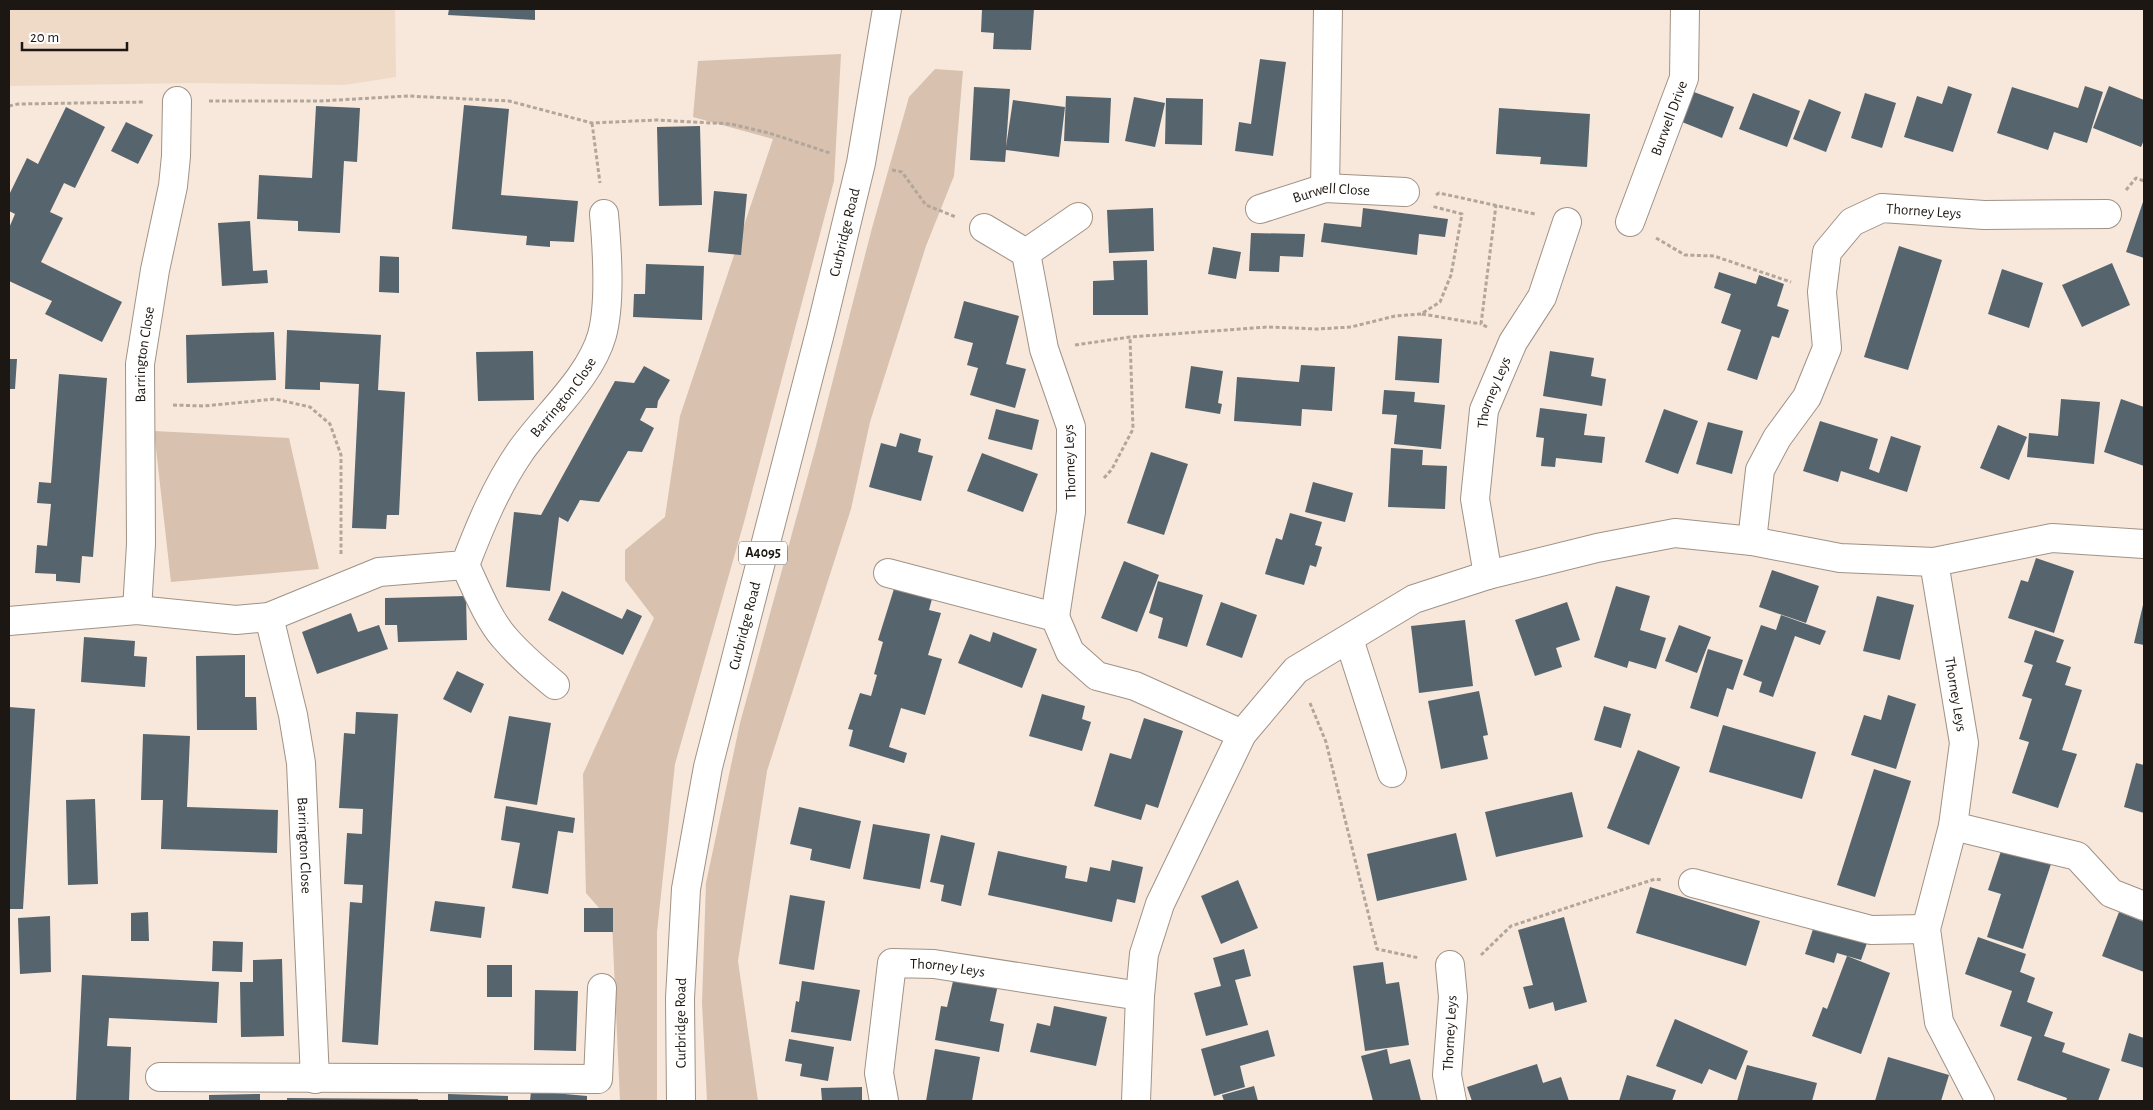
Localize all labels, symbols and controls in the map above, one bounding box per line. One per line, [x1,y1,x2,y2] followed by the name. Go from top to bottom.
[22,20,128,52] scale bar
[30,30,59,45] text: 20 m
[1648,79,1690,158] street label: Burwell Drive
[1291,180,1370,205] street label: Burwell Close
[826,186,862,278] street label: Curbridge Road
[1886,201,1962,221] street label: Thorney Leys
[132,305,157,403] street label: Barrington Close
[1475,354,1513,429] street label: Thorney Leys
[527,355,599,440] street label: Barrington Close
[1061,424,1079,500] street label: Thorney Leys
[739,542,787,564] road number: A4095
[726,580,763,671] street label: Curbridge Road
[1942,656,1969,733] street label: Thorney Leys
[295,797,314,894] street label: Barrington Close
[910,956,986,979] street label: Thorney Leys
[672,977,689,1068] street label: Curbridge Road
[1441,995,1459,1071] street label: Thorney Leys

